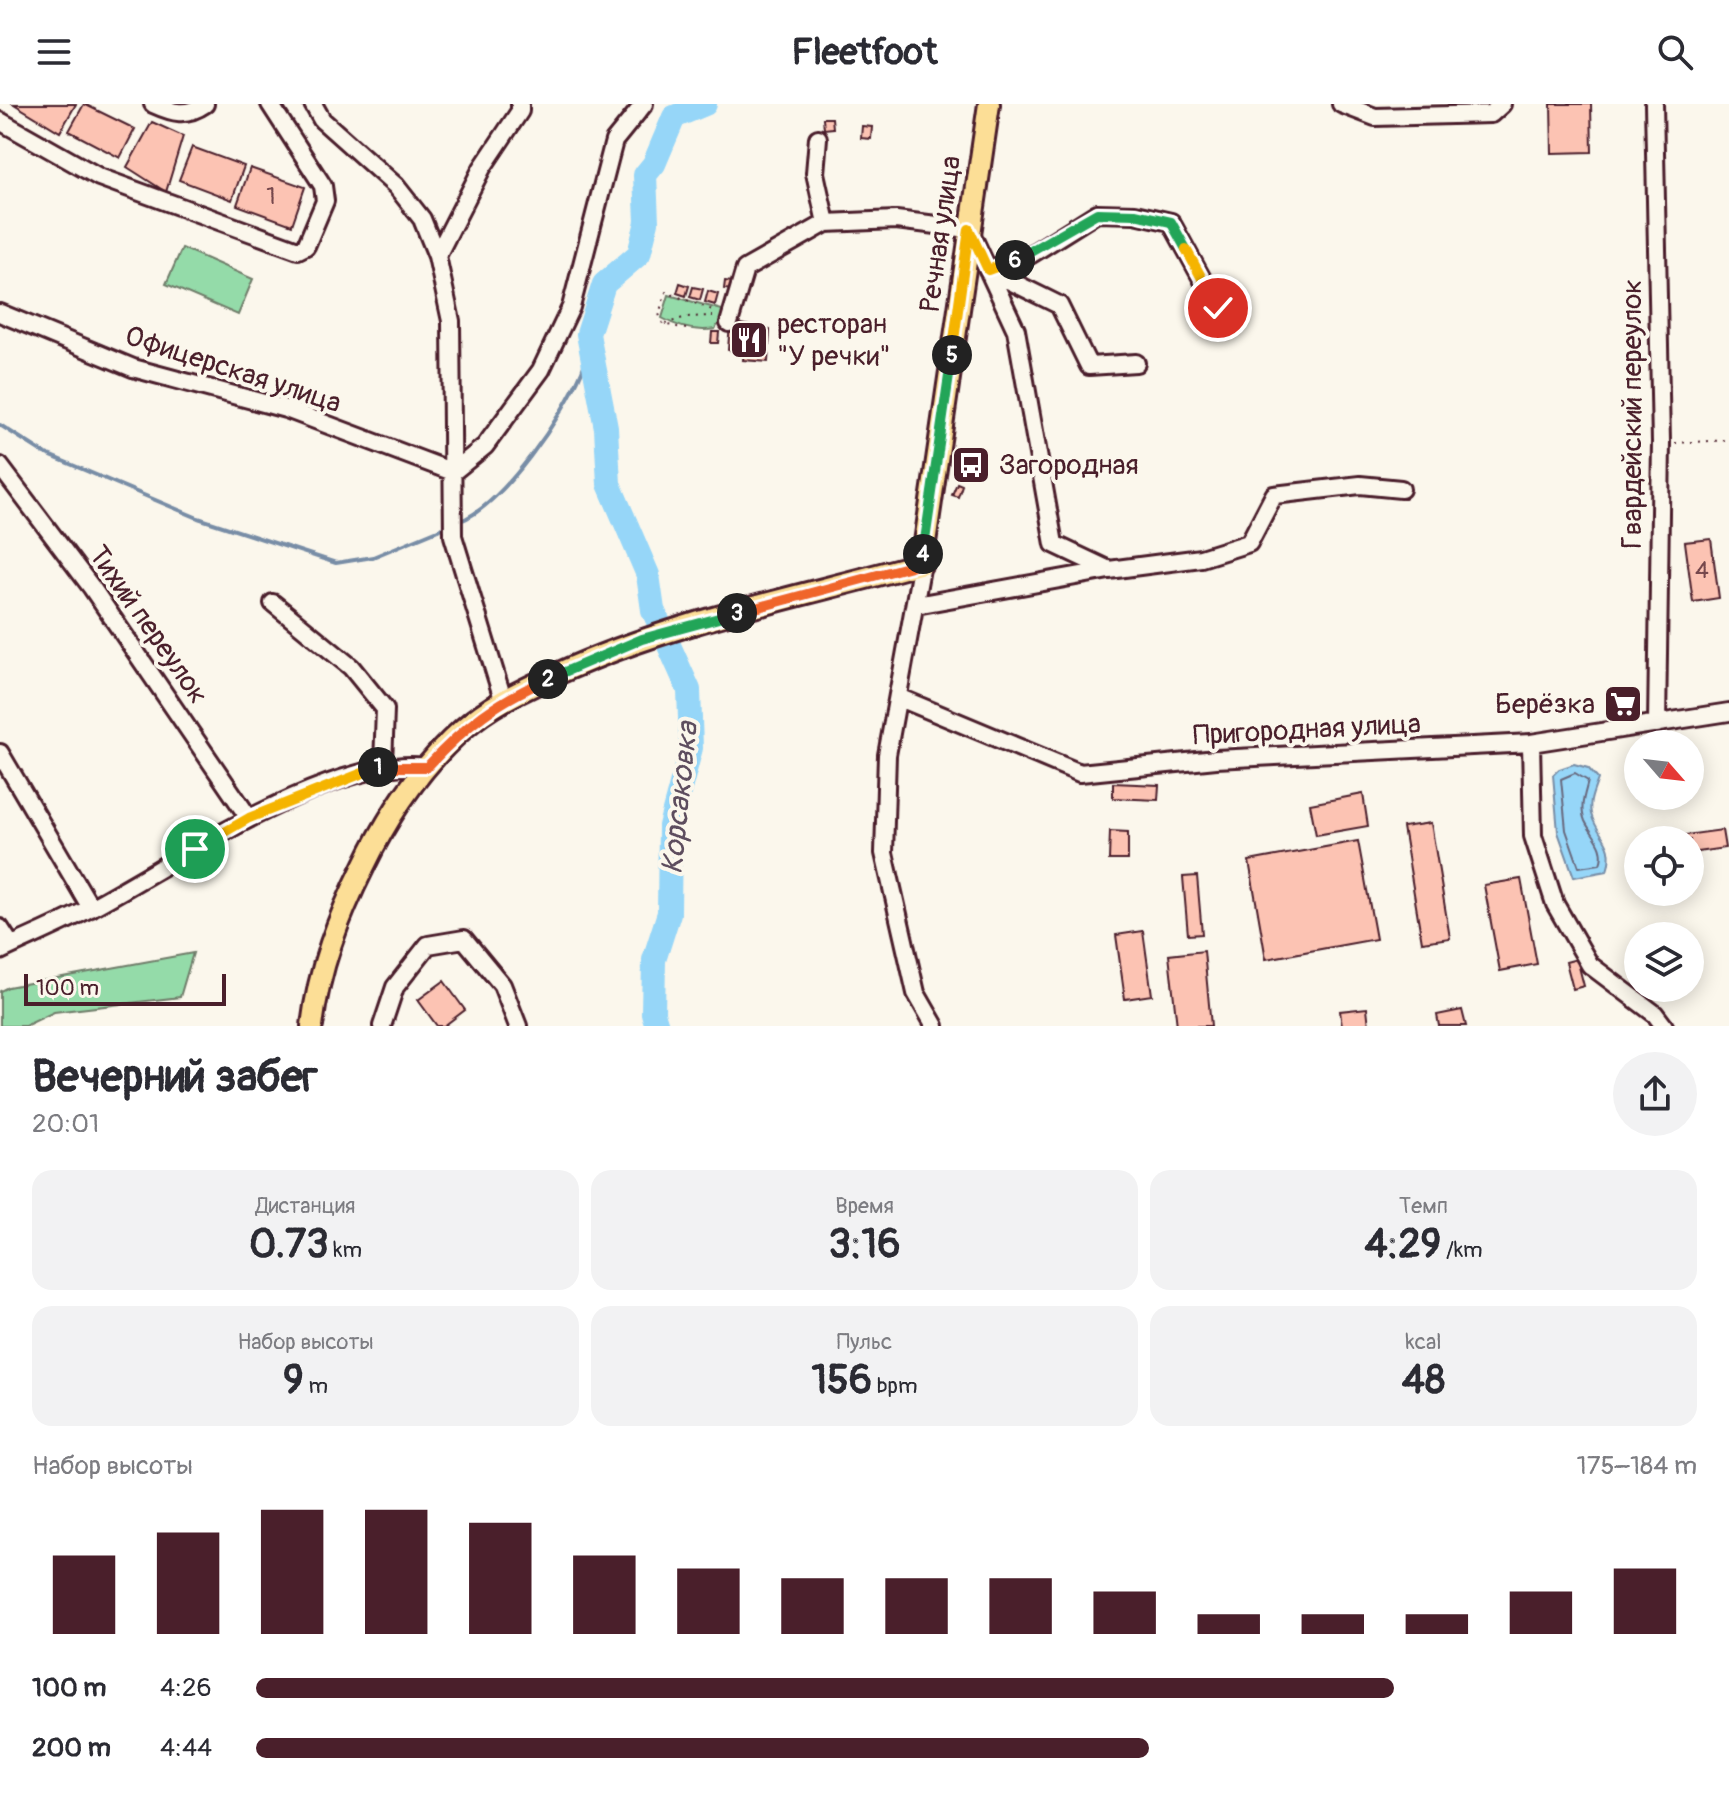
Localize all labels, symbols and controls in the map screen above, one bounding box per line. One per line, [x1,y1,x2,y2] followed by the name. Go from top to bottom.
[32,30,76,74] icon: menu
[792,30,937,75] text: Fleetfoot
[1653,30,1697,74] icon: search
[913,153,969,315] street label: Речная улица
[266,182,276,211] house number: 1
[995,240,1035,280] pin: 6
[1009,246,1021,274] text: 6
[1184,274,1252,342] pin
[1615,279,1650,549] street label: Гвардейский переулок
[1196,286,1240,330] icon: check
[777,307,891,374] place label: ресторан "У речки"
[120,319,346,421] street label: Офицерская улица
[728,319,770,361] restaurant icon: ресторан "У речки"
[932,335,972,375] pin: 5
[946,341,958,369] text: 5
[950,444,992,486] bus stop icon: Загородная
[999,448,1139,483] place label: Загородная
[903,534,943,574] pin: 4
[81,539,215,711] street label: Тихий переулок
[917,540,929,568] text: 4
[1695,556,1709,585] house number: 4
[717,593,757,633] pin: 3
[731,599,743,627] text: 3
[528,659,568,699] pin: 2
[542,665,554,693] text: 2
[1602,683,1644,725] supermarket icon: Берёзка
[1495,687,1595,722] place label: Берёзка
[1192,707,1422,753] street label: Пригородная улица
[654,718,707,876] water label: Корсаковка
[1624,730,1704,810] north arrow
[1624,730,1704,1002] map controls
[358,747,398,787] pin: 1
[374,753,382,781] text: 1
[161,815,229,883] pin
[1624,826,1704,906] button: locate
[173,827,217,871] icon: arrive
[1624,922,1704,1002] button: layers
[24,970,226,1006] scale bar
[36,974,99,1002] text: 100 m
[32,1050,318,1105] text: Вечерний забег
[1613,1052,1697,1136] button: share
[32,1108,99,1140] text: 20:01
[256,1192,355,1220] text: Дистанция
[835,1192,894,1220] text: Время
[1399,1192,1448,1220] text: Темп
[249,1220,329,1269] text: 0.73
[829,1220,900,1269] text: 3:16
[1364,1220,1441,1269] text: 4:29
[329,1236,362,1264] text: km
[1441,1236,1483,1264] text: /km
[237,1328,374,1356] text: Набор высоты
[837,1328,892,1356] text: Пульс
[1406,1328,1441,1356] text: kcal
[283,1356,304,1405] text: 9
[811,1356,872,1405] text: 156
[1402,1356,1445,1405] text: 48
[304,1372,328,1400] text: m
[872,1372,918,1400] text: bpm
[32,1450,193,1482] text: Набор высоты
[1577,1450,1697,1482] text: 175–184 m
[32,1672,106,1704] text: 100 m
[160,1672,212,1704] text: 4:26
[32,1732,111,1764] text: 200 m
[160,1732,212,1764] text: 4:44

